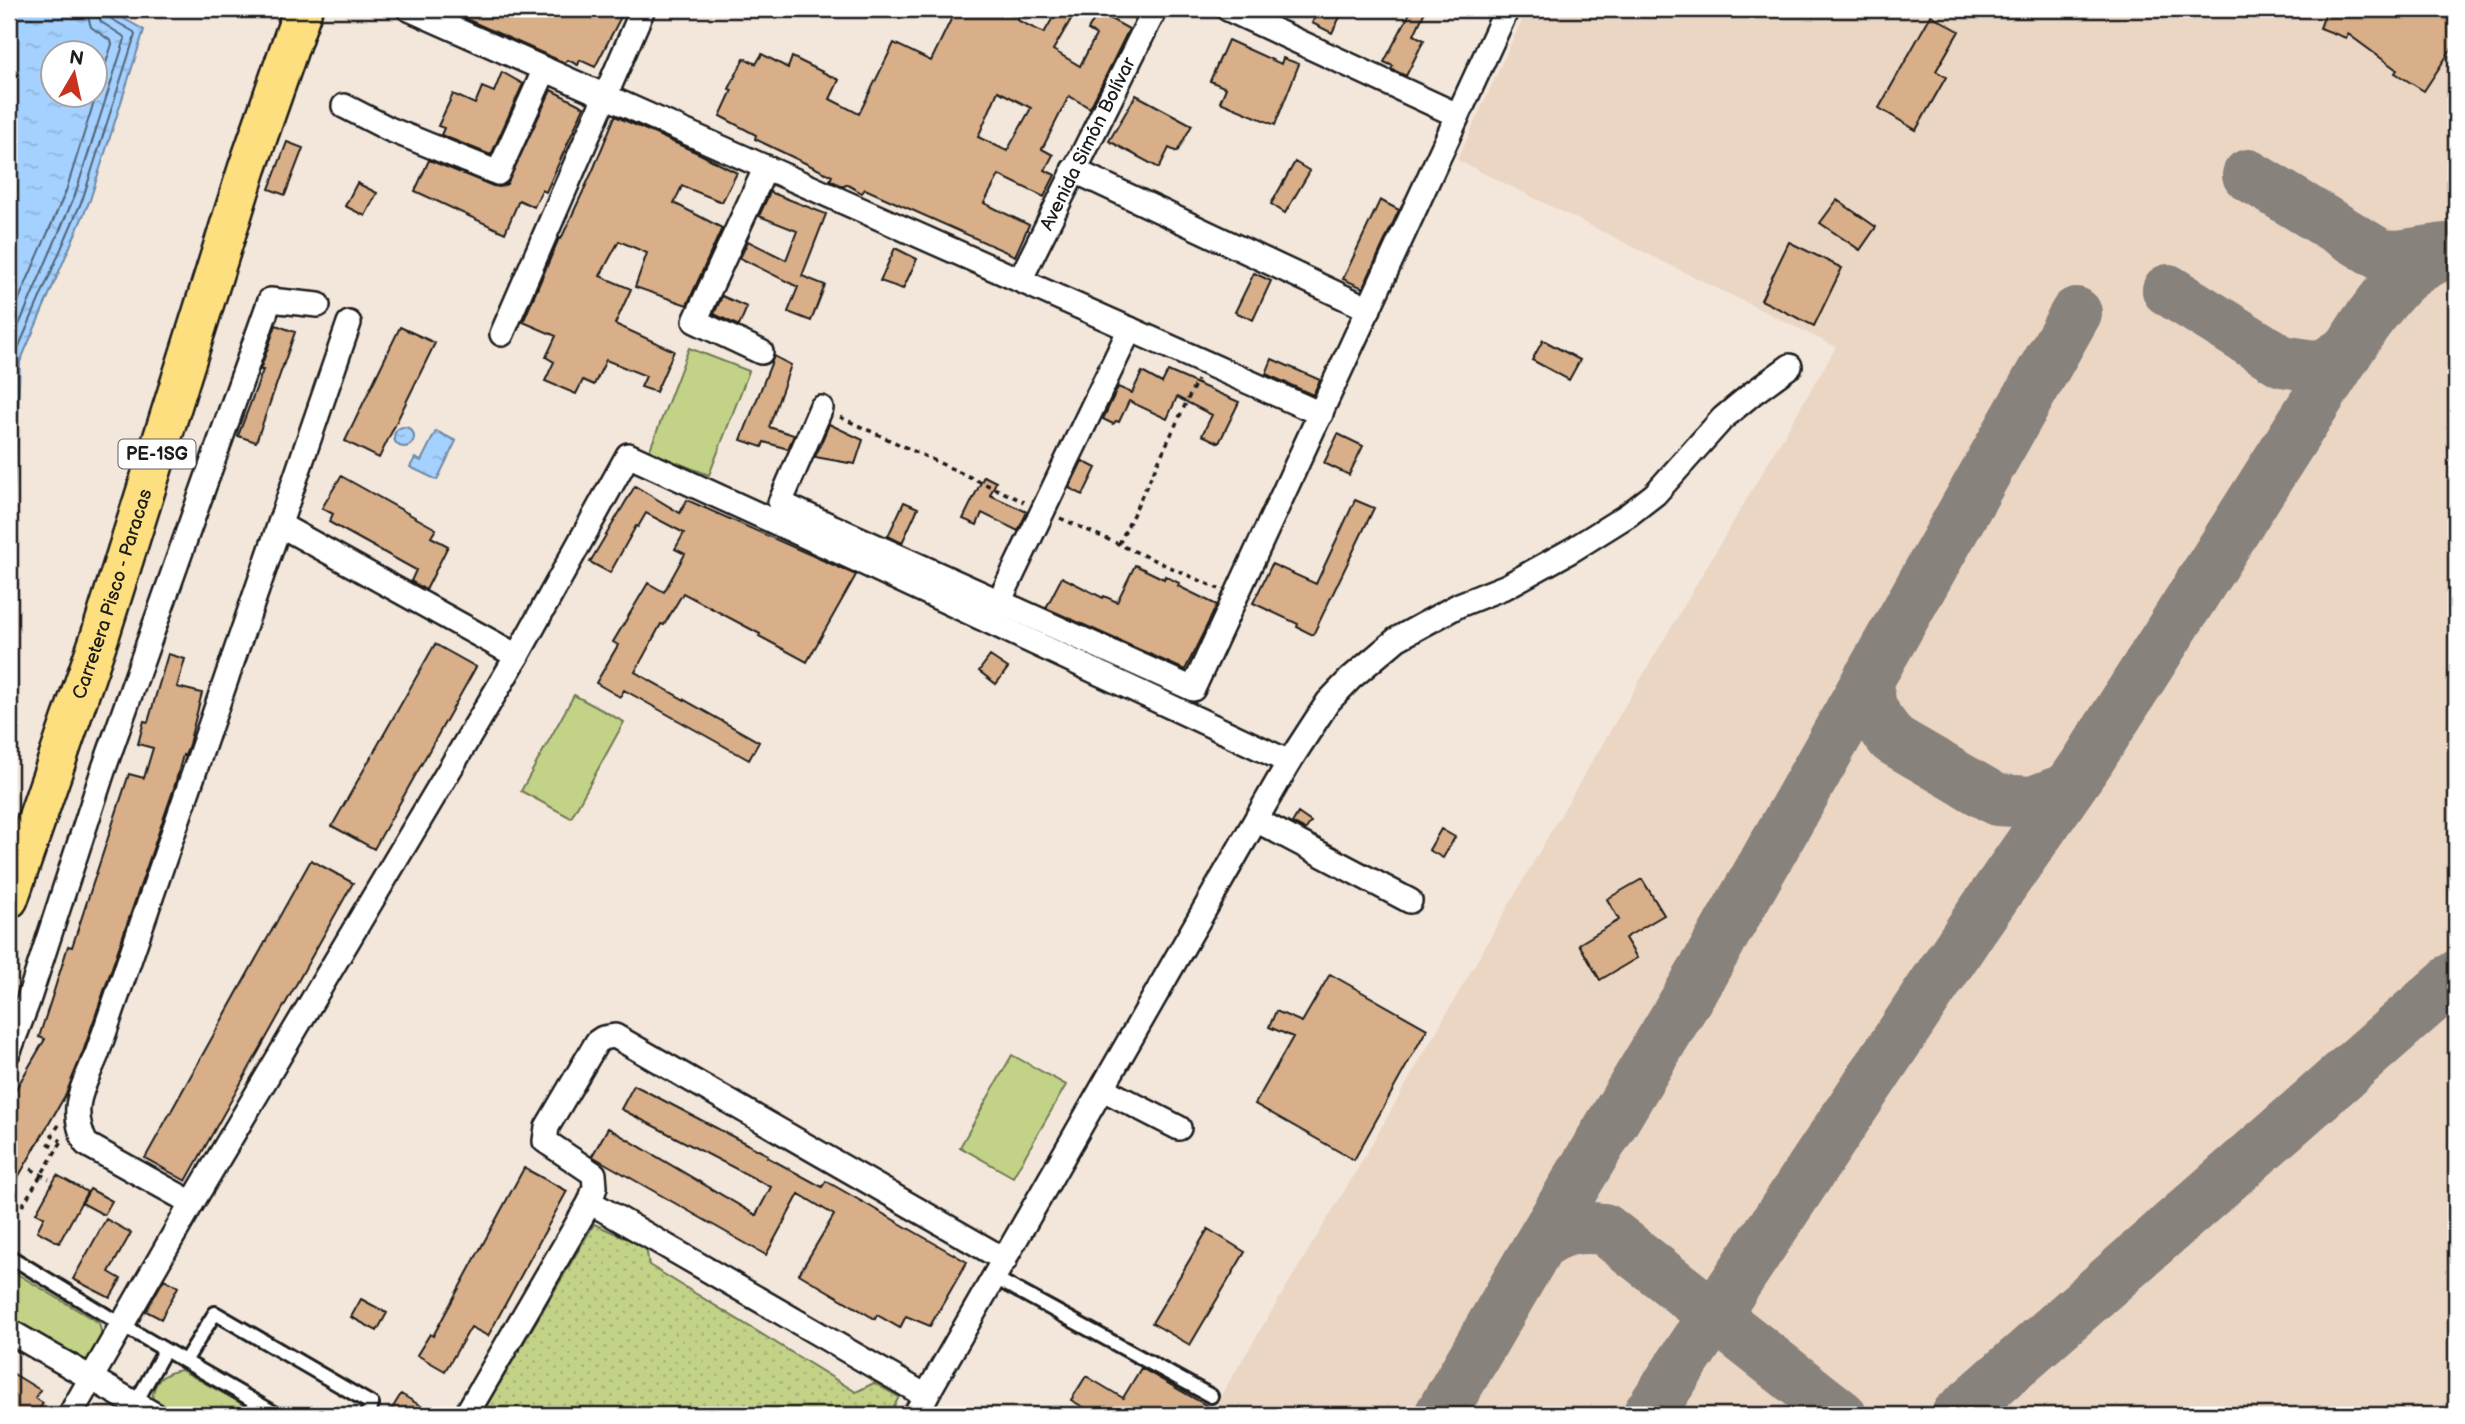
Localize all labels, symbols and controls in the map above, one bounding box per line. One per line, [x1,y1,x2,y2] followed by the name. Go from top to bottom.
[38,38,108,108] north arrow
[68,46,85,71] text: N
[1035,53,1141,234] street label: Avenida Simón Bolívar
[118,440,196,468] road number: PE-1SG
[67,486,157,702] street label: Carretera Pisco - Paracas

